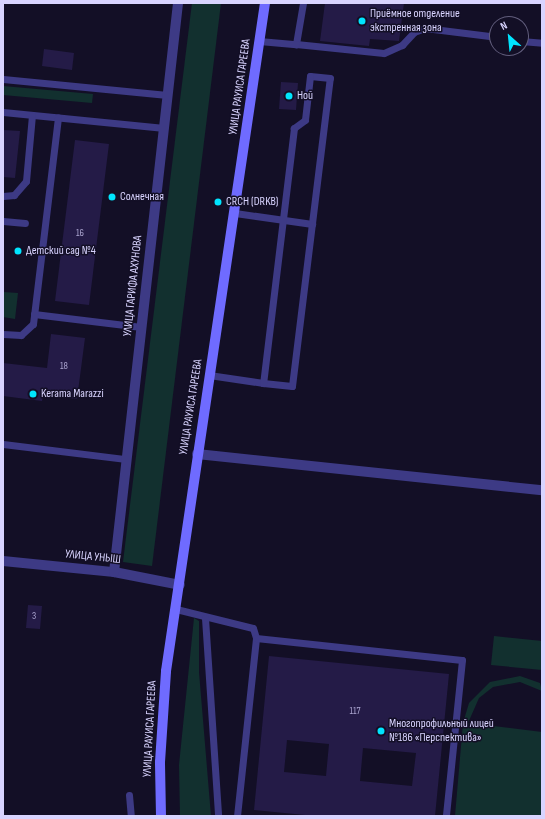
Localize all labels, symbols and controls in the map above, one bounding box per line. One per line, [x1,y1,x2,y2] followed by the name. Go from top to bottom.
[370,7,460,35] place label: Приёмное отделение экстренная зона
[357,16,367,26] marker: Приёмное отделение экстренная зона
[489,16,529,56] north arrow
[498,19,509,33] text: N
[226,38,254,136] street label: УЛИЦА РАУИСА ГАРЕЕВА
[297,89,313,103] place label: Ной
[284,91,294,101] marker: Ной
[120,190,164,204] place label: Солнечная
[107,192,117,202] marker: Солнечная
[226,195,278,209] place label: CRCH (DRKB)
[213,197,223,207] marker: CRCH (DRKB)
[76,228,84,240] house number: 16
[121,235,145,337] street label: УЛИЦА ГАРИФА АХУНОВА
[26,244,96,258] place label: Детский сад №4
[13,246,23,256] marker: Детский сад №4
[176,358,206,456] street label: УЛИЦА РАУИСА ГАРЕЕВА
[60,361,68,373] house number: 18
[41,387,104,401] place label: Kerama Marazzi
[28,389,38,399] marker: Kerama Marazzi
[64,547,122,567] street label: УЛИЦА УНЫШ
[32,611,36,623] house number: 3
[140,680,160,778] street label: УЛИЦА РАУИСА ГАРЕЕВА
[350,706,360,718] house number: 117
[389,717,494,745] place label: Многопрофильный лицей №186 «Перспектива»
[376,726,386,736] marker: Многопрофильный лицей №186 «Перспектива»

